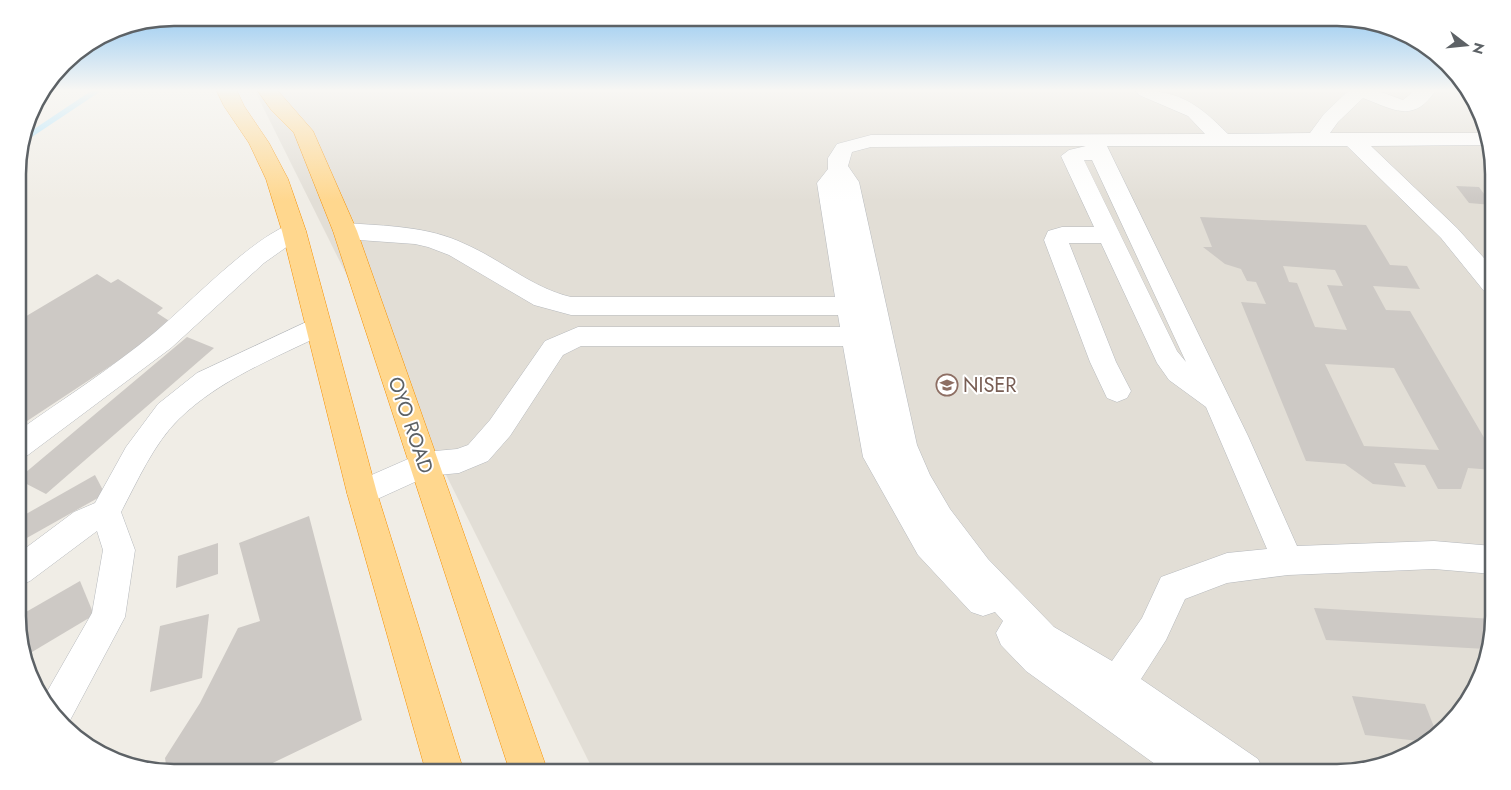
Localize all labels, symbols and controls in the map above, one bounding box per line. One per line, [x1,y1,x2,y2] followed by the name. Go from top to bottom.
[1441,20,1491,70] north arrow
[1467,40,1490,57] text: N
[963,371,1017,400] place label: NISER
[380,373,441,477] street label: OYO ROAD
[935,373,959,397] school or university icon: NISER

